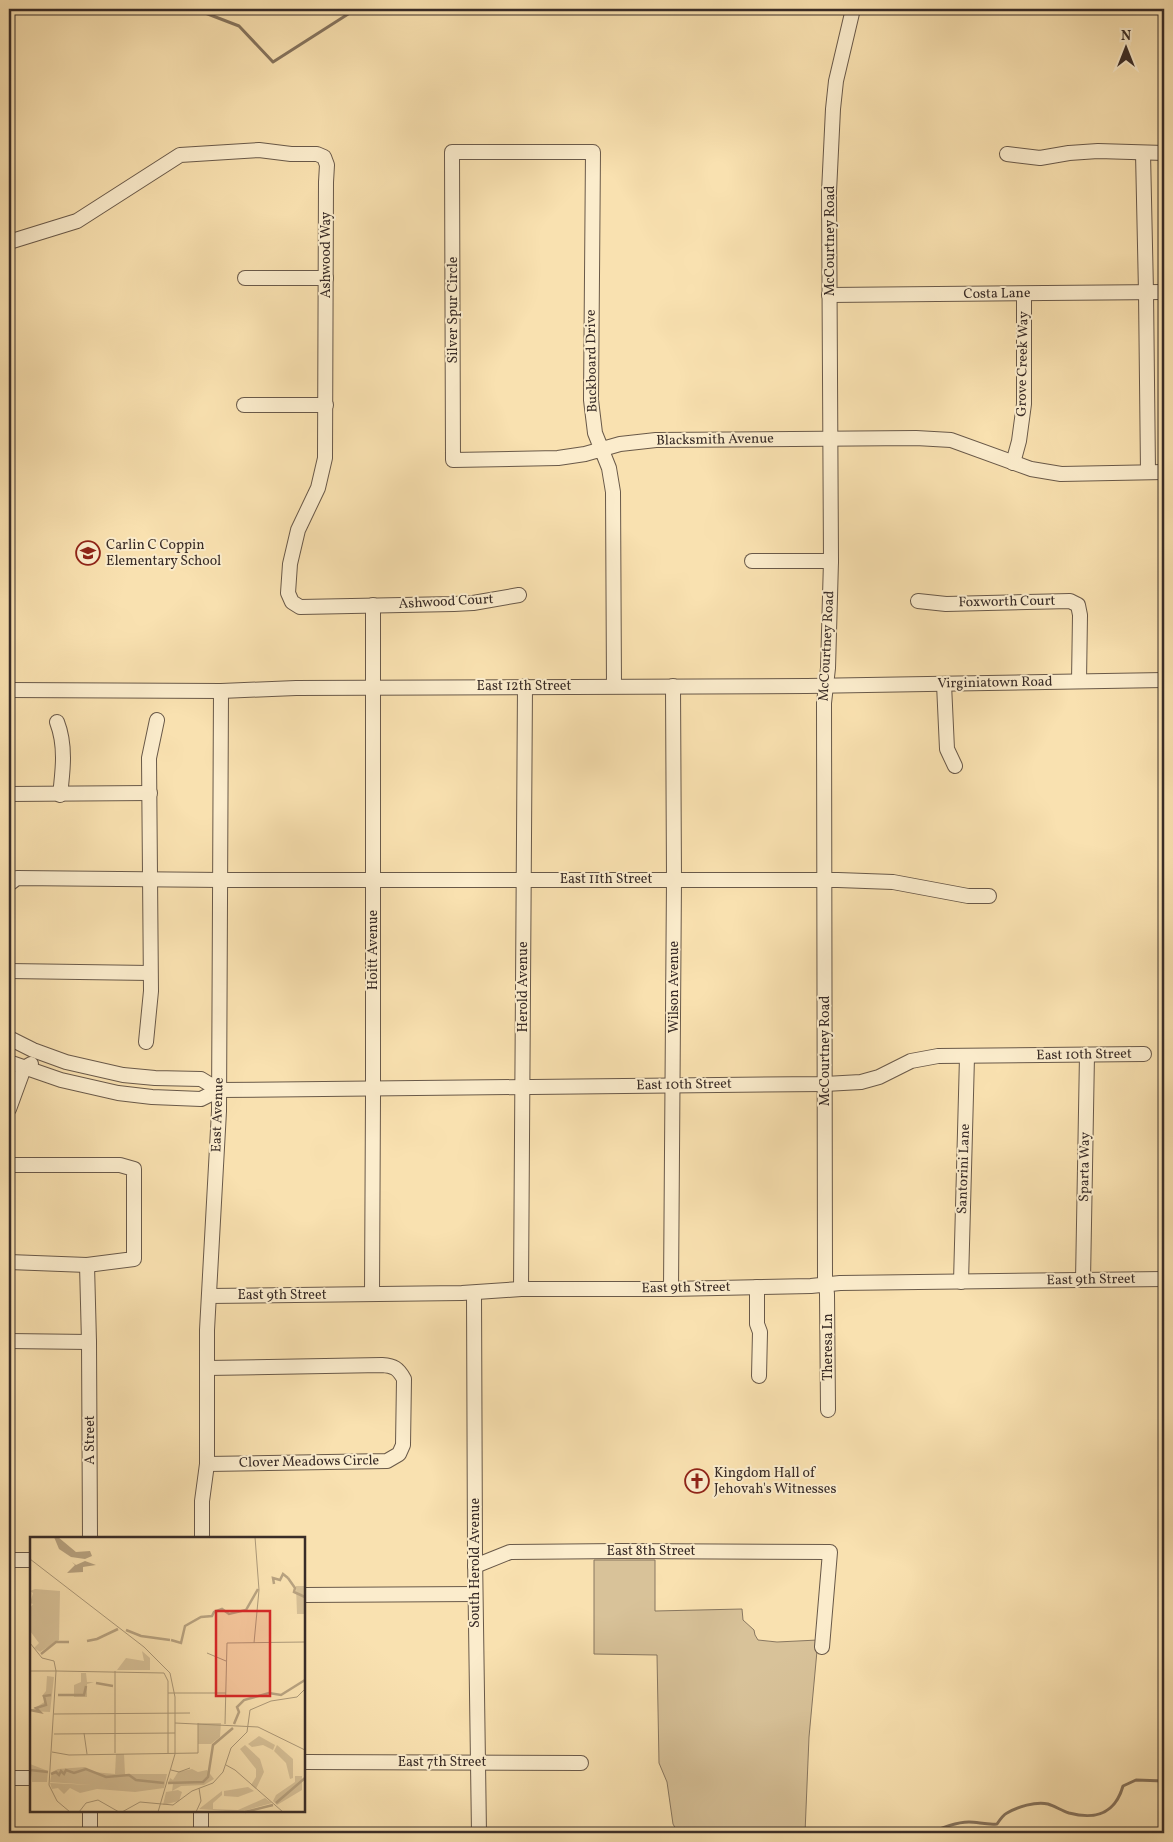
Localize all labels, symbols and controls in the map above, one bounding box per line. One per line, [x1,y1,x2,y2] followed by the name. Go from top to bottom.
[1100,22,1150,72] north arrow
[1121,27,1131,46] text: N
[821,186,840,296] street label: McCourtney Road
[317,211,336,298] street label: Ashwood Way
[444,256,463,363] street label: Silver Spur Circle
[963,284,1031,304] street label: Costa Lane
[582,309,602,413] street label: Buckboard Drive
[1013,311,1033,417] street label: Grove Creek Way
[656,429,774,451] street label: Blacksmith Avenue
[106,536,221,571] place label: Carlin C Coppin Elementary School
[75,540,101,566] school or university icon: Carlin C Coppin Elementary School
[398,590,494,614] street label: Ashwood Court
[815,590,839,702] street label: McCourtney Road
[958,592,1056,612] street label: Foxworth Court
[937,672,1053,694] street label: Virginiatown Road
[477,677,571,696] street label: East 12th Street
[560,870,652,889] street label: East 11th Street
[364,909,383,990] street label: Hoitt Avenue
[665,940,684,1033] street label: Wilson Avenue
[514,941,533,1033] street label: Herold Avenue
[816,996,835,1106] street label: McCourtney Road
[1036,1045,1132,1065] street label: East 10th Street
[636,1075,732,1095] street label: East 10th Street
[207,1077,229,1153] street label: East Avenue
[953,1123,975,1215] street label: Santorini Lane
[1075,1131,1095,1202] street label: Sparta Way
[1046,1270,1136,1290] street label: East 9th Street
[641,1278,731,1298] street label: East 9th Street
[237,1286,327,1305] street label: East 9th Street
[819,1313,838,1381] street label: Theresa Ln
[81,1415,100,1465] street label: A Street
[239,1451,380,1473] street label: Clover Meadows Circle
[714,1464,836,1499] place label: Kingdom Hall of Jehovah's Witnesses
[684,1468,710,1494] church icon: Kingdom Hall of Jehovah's Witnesses
[466,1498,485,1628] street label: South Herold Avenue
[30,1537,305,1812] inset map
[607,1542,696,1561] street label: East 8th Street
[398,1753,486,1772] street label: East 7th Street

